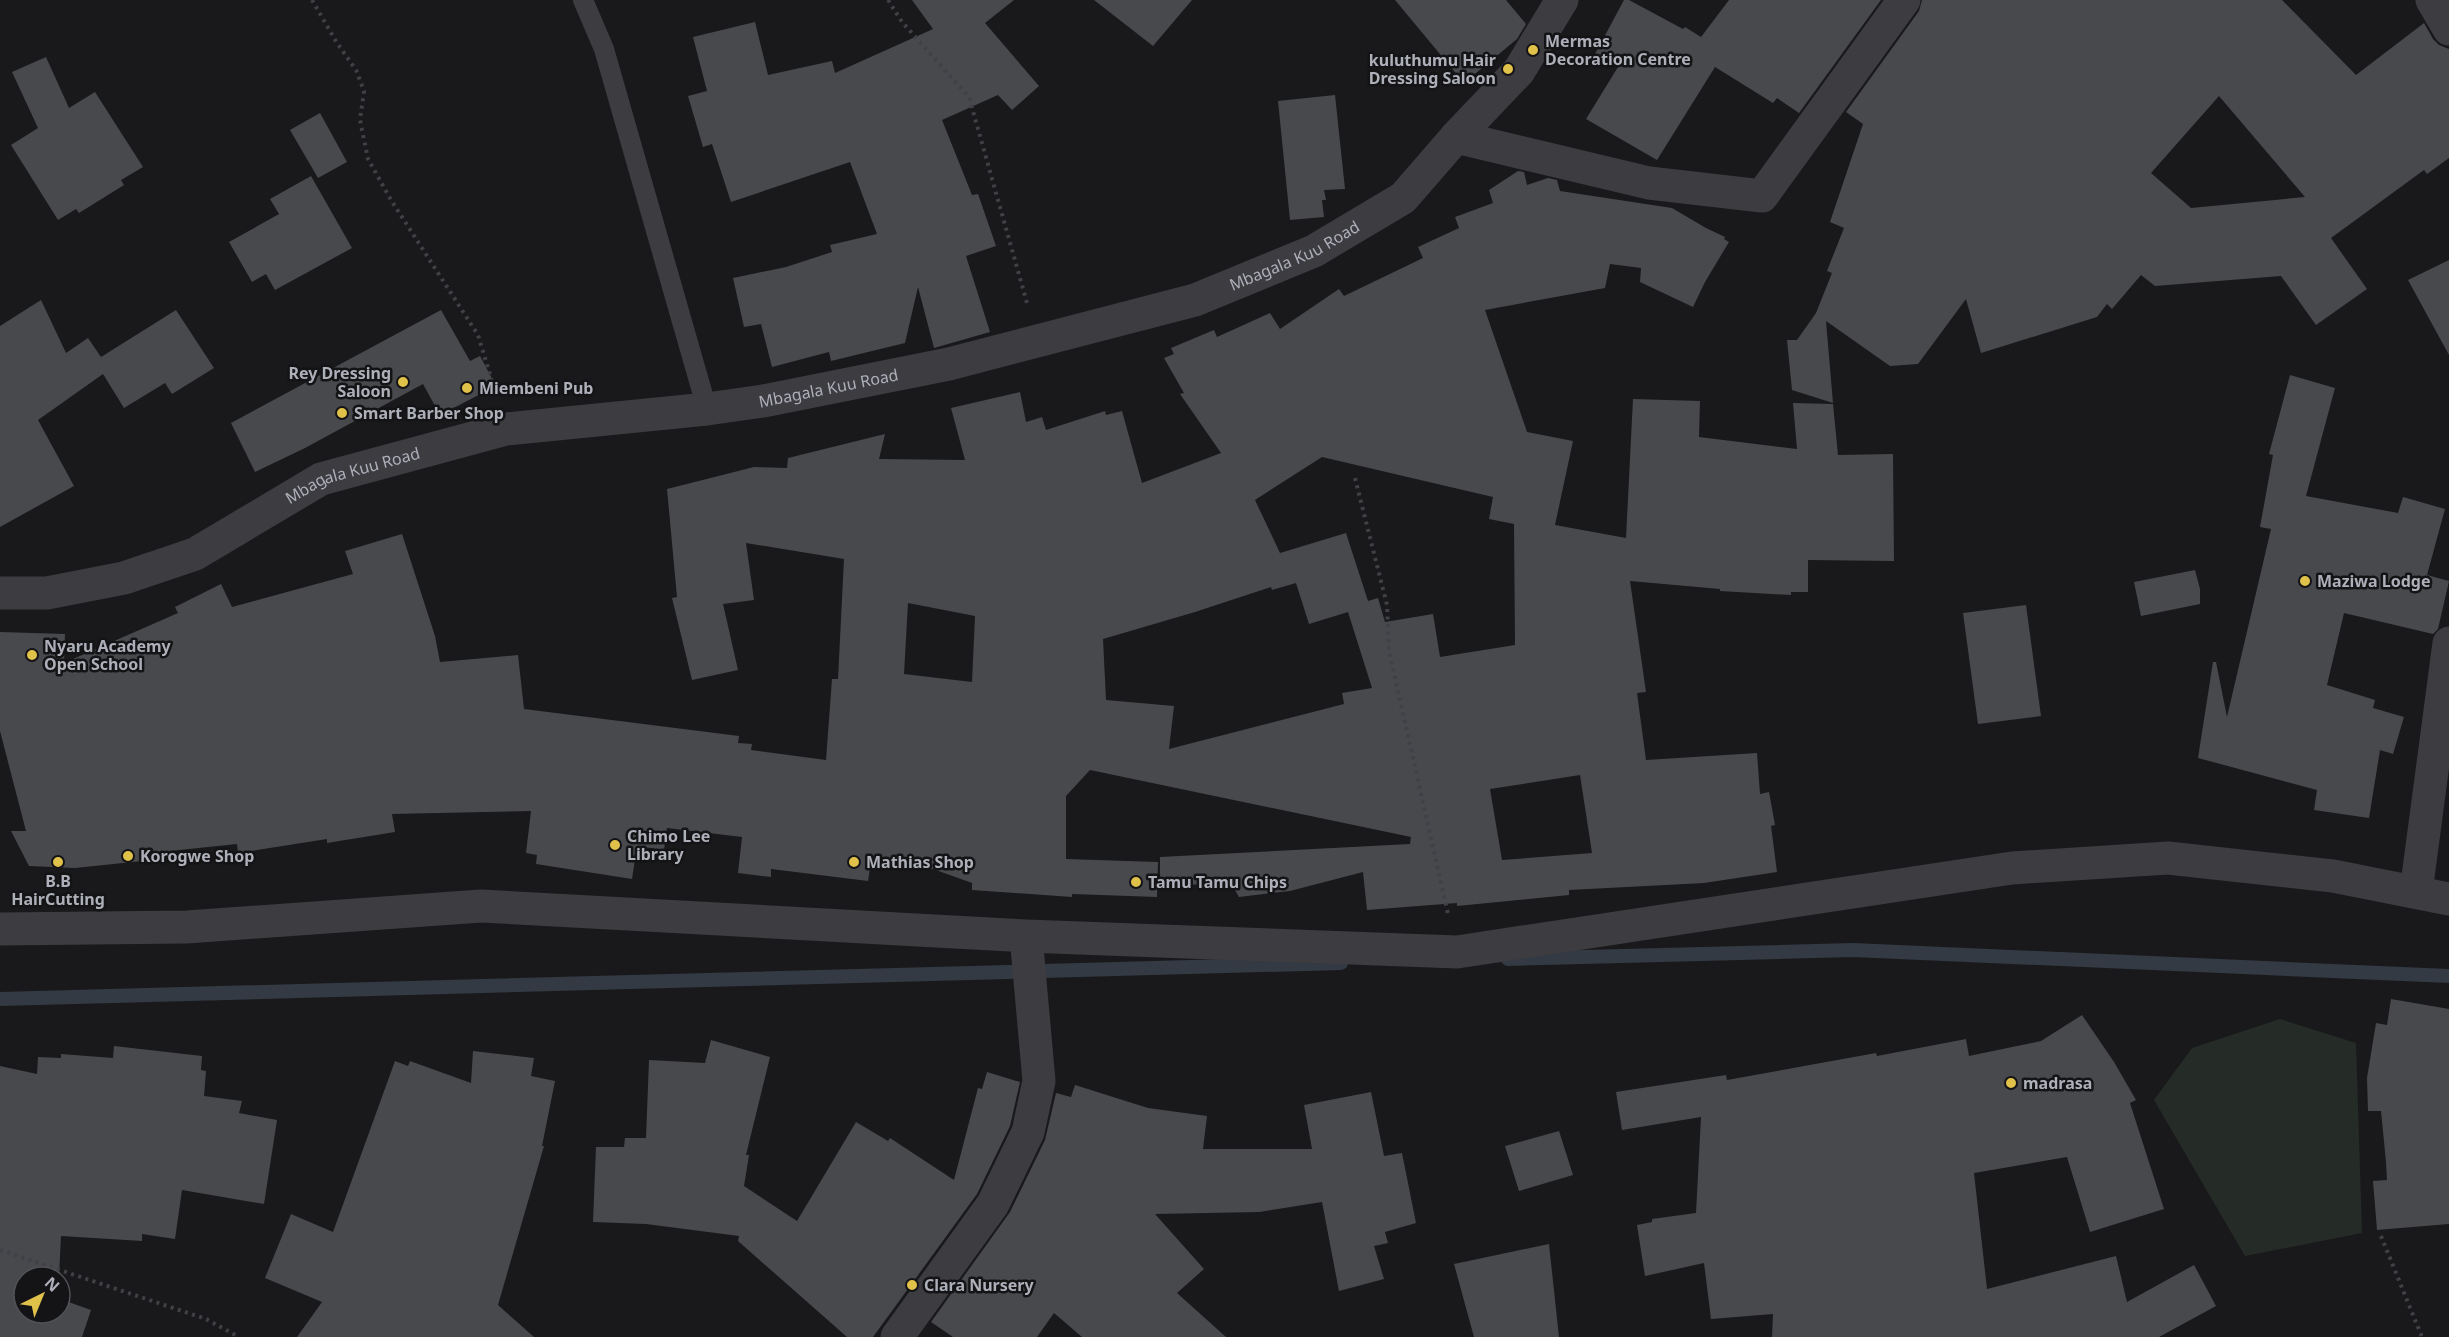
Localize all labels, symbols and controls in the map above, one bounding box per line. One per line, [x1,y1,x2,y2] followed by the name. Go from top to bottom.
[1545,30,1691,70] place label: Mermas Decoration Centre
[1526,43,1540,57] marker: Mermas Decoration Centre
[1369,49,1496,89] place label: kuluthumu Hair Dressing Saloon
[1501,62,1515,76] marker: kuluthumu Hair Dressing Saloon
[1226,215,1364,296] street label: Mbagala Kuu Road
[289,362,391,402] place label: Rey Dressing Saloon
[757,363,900,413] street label: Mbagala Kuu Road
[396,375,410,389] marker: Rey Dressing Saloon
[479,377,593,399] place label: Miembeni Pub
[460,381,474,395] marker: Miembeni Pub
[354,402,504,424] place label: Smart Barber Shop
[335,406,349,420] marker: Smart Barber Shop
[281,442,422,509] street label: Mbagala Kuu Road
[2317,570,2431,592] place label: Maziwa Lodge
[2298,574,2312,588] marker: Maziwa Lodge
[44,635,172,675] place label: Nyaru Academy Open School
[25,648,39,662] marker: Nyaru Academy Open School
[627,825,710,865] place label: Chimo Lee Library
[608,838,622,852] marker: Chimo Lee Library
[140,845,254,867] place label: Korogwe Shop
[121,849,135,863] marker: Korogwe Shop
[866,851,974,873] place label: Mathias Shop
[51,855,65,869] marker: B.B HairCutting
[847,855,861,869] marker: Mathias Shop
[11,870,105,910] place label: B.B HairCutting
[1148,871,1287,893] place label: Tamu Tamu Chips
[1129,875,1143,889] marker: Tamu Tamu Chips
[2023,1072,2092,1094] place label: madrasa
[2004,1076,2018,1090] marker: madrasa
[12,1265,72,1325] north arrow
[40,1272,64,1297] text: N
[924,1274,1034,1296] place label: Clara Nursery
[905,1278,919,1292] marker: Clara Nursery

